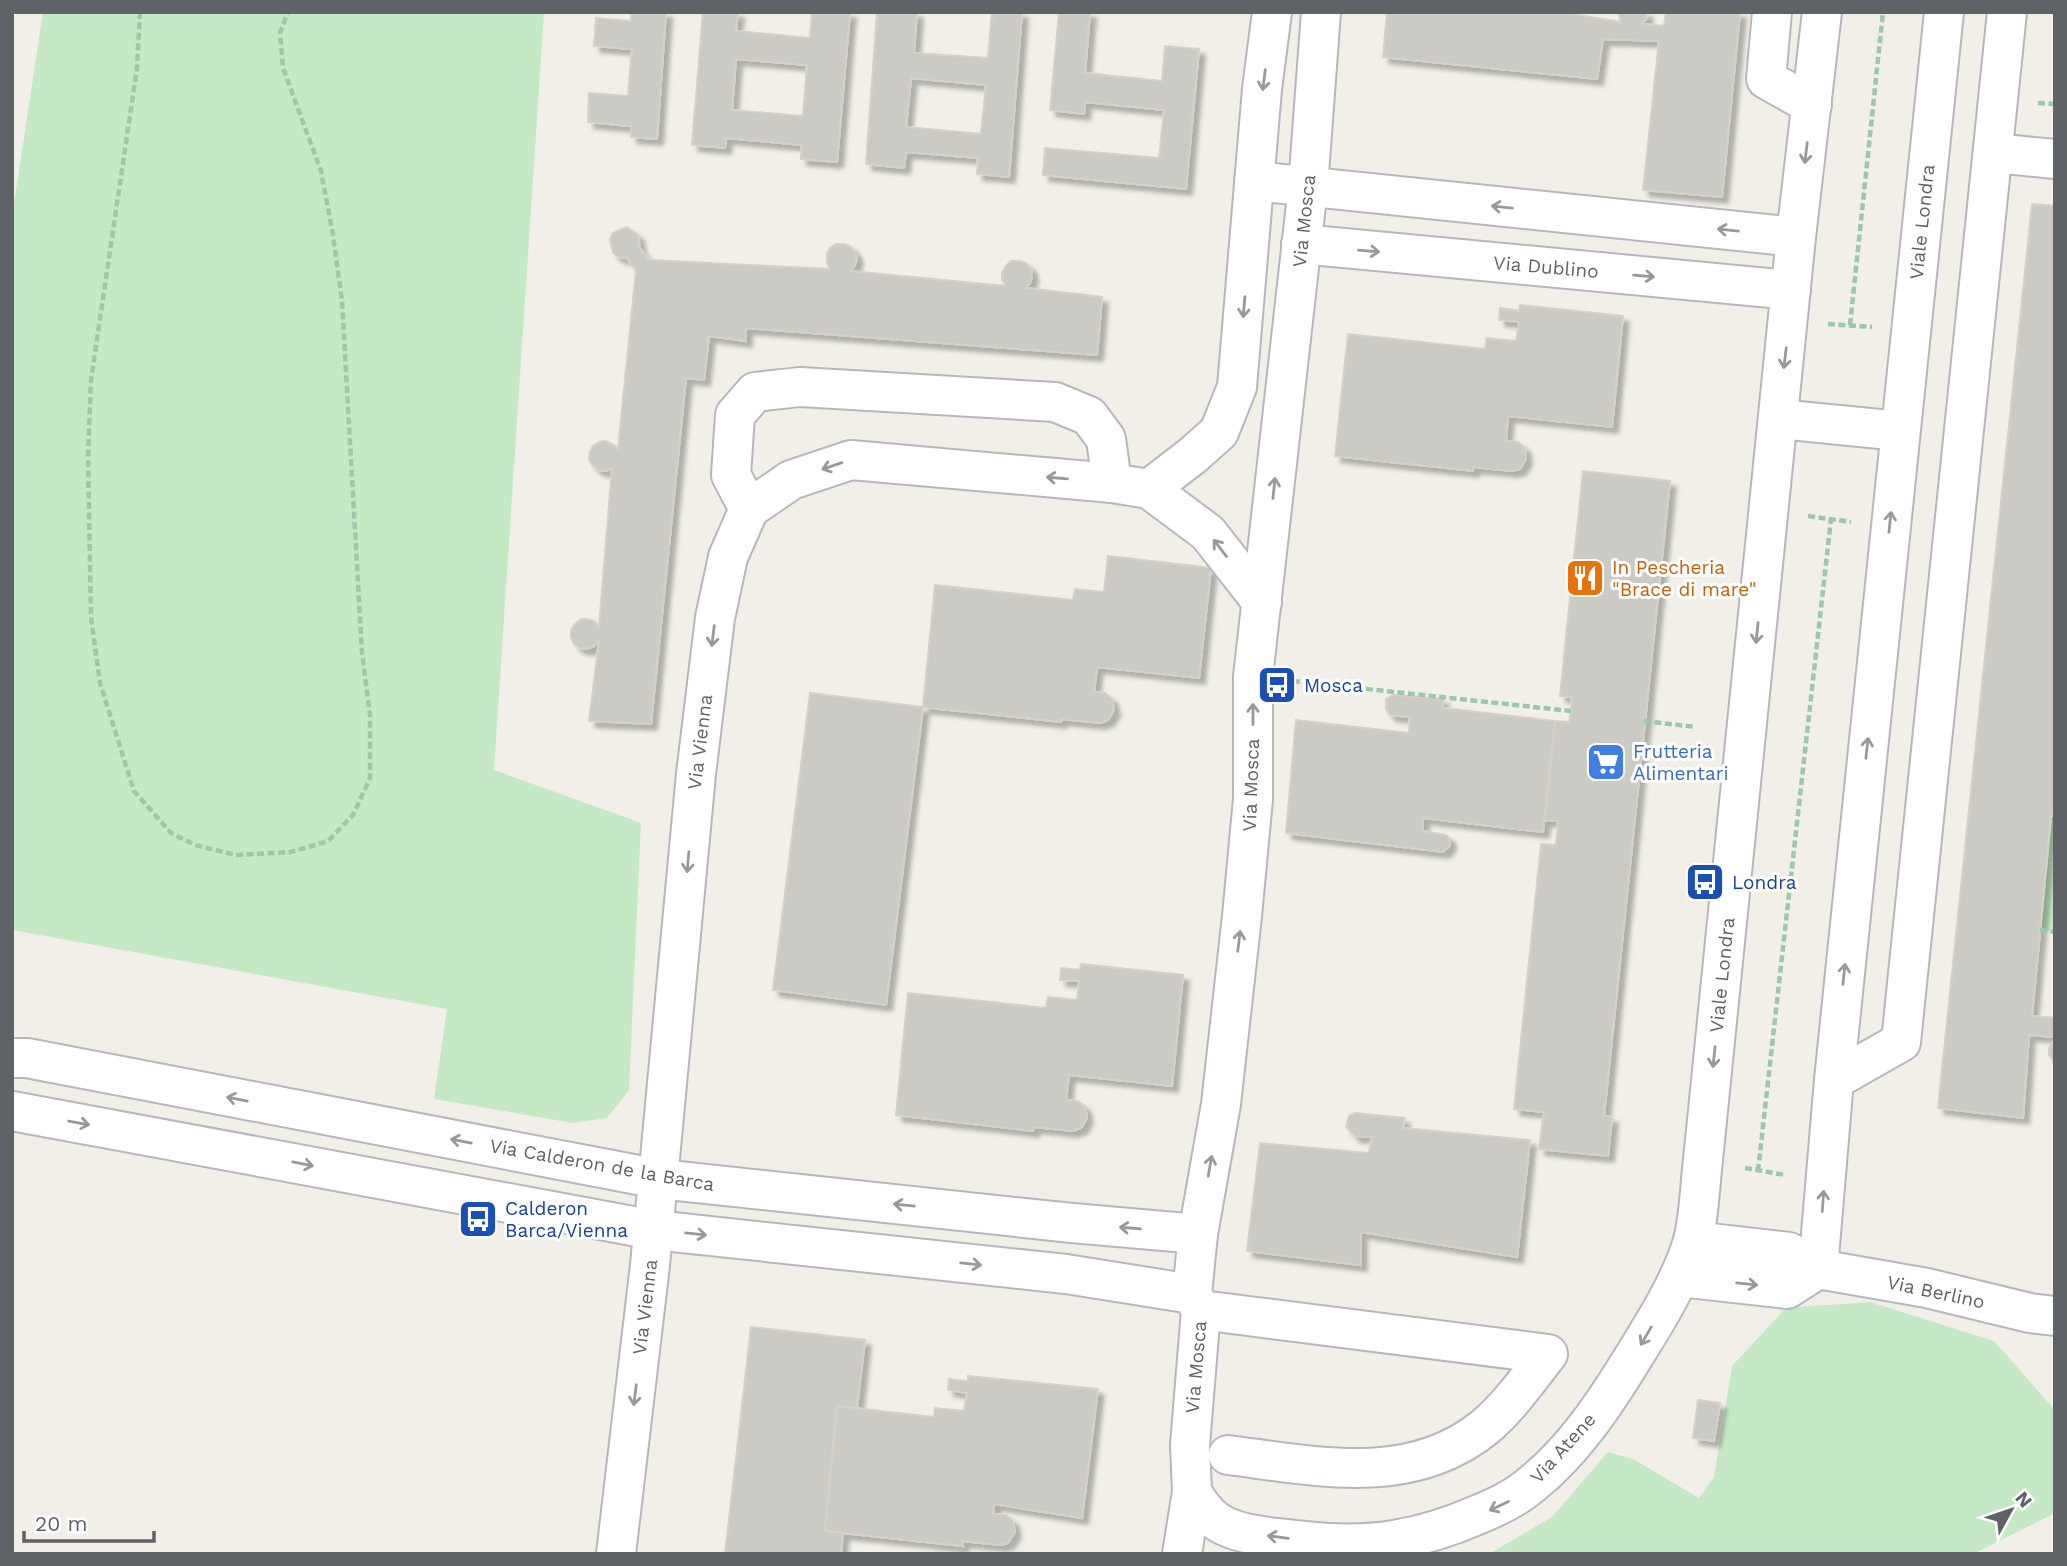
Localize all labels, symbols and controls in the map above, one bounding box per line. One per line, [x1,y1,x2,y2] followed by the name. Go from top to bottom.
[1257,68,1270,91] one-way arrow
[1799,141,1812,164] one-way arrow
[1905,163,1940,281] street label: Viale Londra
[1288,173,1320,268] street label: Via Mosca
[1491,201,1514,214] one-way arrow
[1717,224,1740,237] one-way arrow
[1357,245,1380,258] one-way arrow
[1492,251,1600,283] street label: Via Dublino
[1633,270,1655,283] one-way arrow
[1237,295,1250,317] one-way arrow
[1778,346,1791,369] one-way arrow
[821,461,843,473] one-way arrow
[1047,471,1069,484] one-way arrow
[1268,477,1281,500] one-way arrow
[1884,511,1897,533] one-way arrow
[1212,540,1227,558] one-way arrow
[1612,556,1756,601] place label: In Pescheria "Brace di mare"
[1564,557,1606,599] restaurant icon: In Pescheria "Brace di mare"
[1750,621,1763,644] one-way arrow
[706,624,719,647] one-way arrow
[1256,664,1298,706] bus stop icon: Mosca
[1304,674,1363,697] place label: Mosca
[683,693,717,791] street label: Via Vienna
[1246,703,1260,726] one-way arrow
[1861,737,1874,760] one-way arrow
[1238,738,1264,832] street label: Via Mosca
[1633,740,1729,785] place label: Frutteria Alimentari
[1585,741,1627,783] supermarket icon: Frutteria Alimentari
[681,851,694,873] one-way arrow
[1684,861,1726,903] bus stop icon: Londra
[1732,871,1797,894] place label: Londra
[1705,916,1740,1034] street label: Viale Londra
[1233,930,1246,953] one-way arrow
[1838,963,1851,986] one-way arrow
[1707,1045,1720,1067] one-way arrow
[226,1091,249,1105] one-way arrow
[67,1117,90,1130] one-way arrow
[450,1134,473,1147] one-way arrow
[488,1134,716,1196] street label: Via Calderon de la Barca
[1204,1156,1217,1178] one-way arrow
[291,1158,314,1171] one-way arrow
[1817,1190,1830,1213] one-way arrow
[505,1197,628,1242] place label: Calderon Barca/Vienna
[457,1198,499,1240] bus stop icon: Calderon Barca/Vienna
[893,1198,916,1211] one-way arrow
[1119,1221,1142,1234] one-way arrow
[684,1228,707,1241] one-way arrow
[959,1257,982,1270] one-way arrow
[628,1258,662,1356] street label: Via Vienna
[1885,1270,1987,1314] street label: Via Berlino
[1735,1278,1758,1291] one-way arrow
[1180,1319,1212,1414] street label: Via Mosca
[1639,1326,1653,1346] one-way arrow
[628,1383,641,1406] one-way arrow
[1525,1408,1601,1488] street label: Via Atene
[1976,1475,2046,1545] north arrow
[2010,1487,2037,1512] text: N
[1489,1499,1510,1513] one-way arrow
[24,1500,154,1544] scale bar
[35,1511,87,1536] text: 20 m
[1267,1531,1290,1544] one-way arrow

